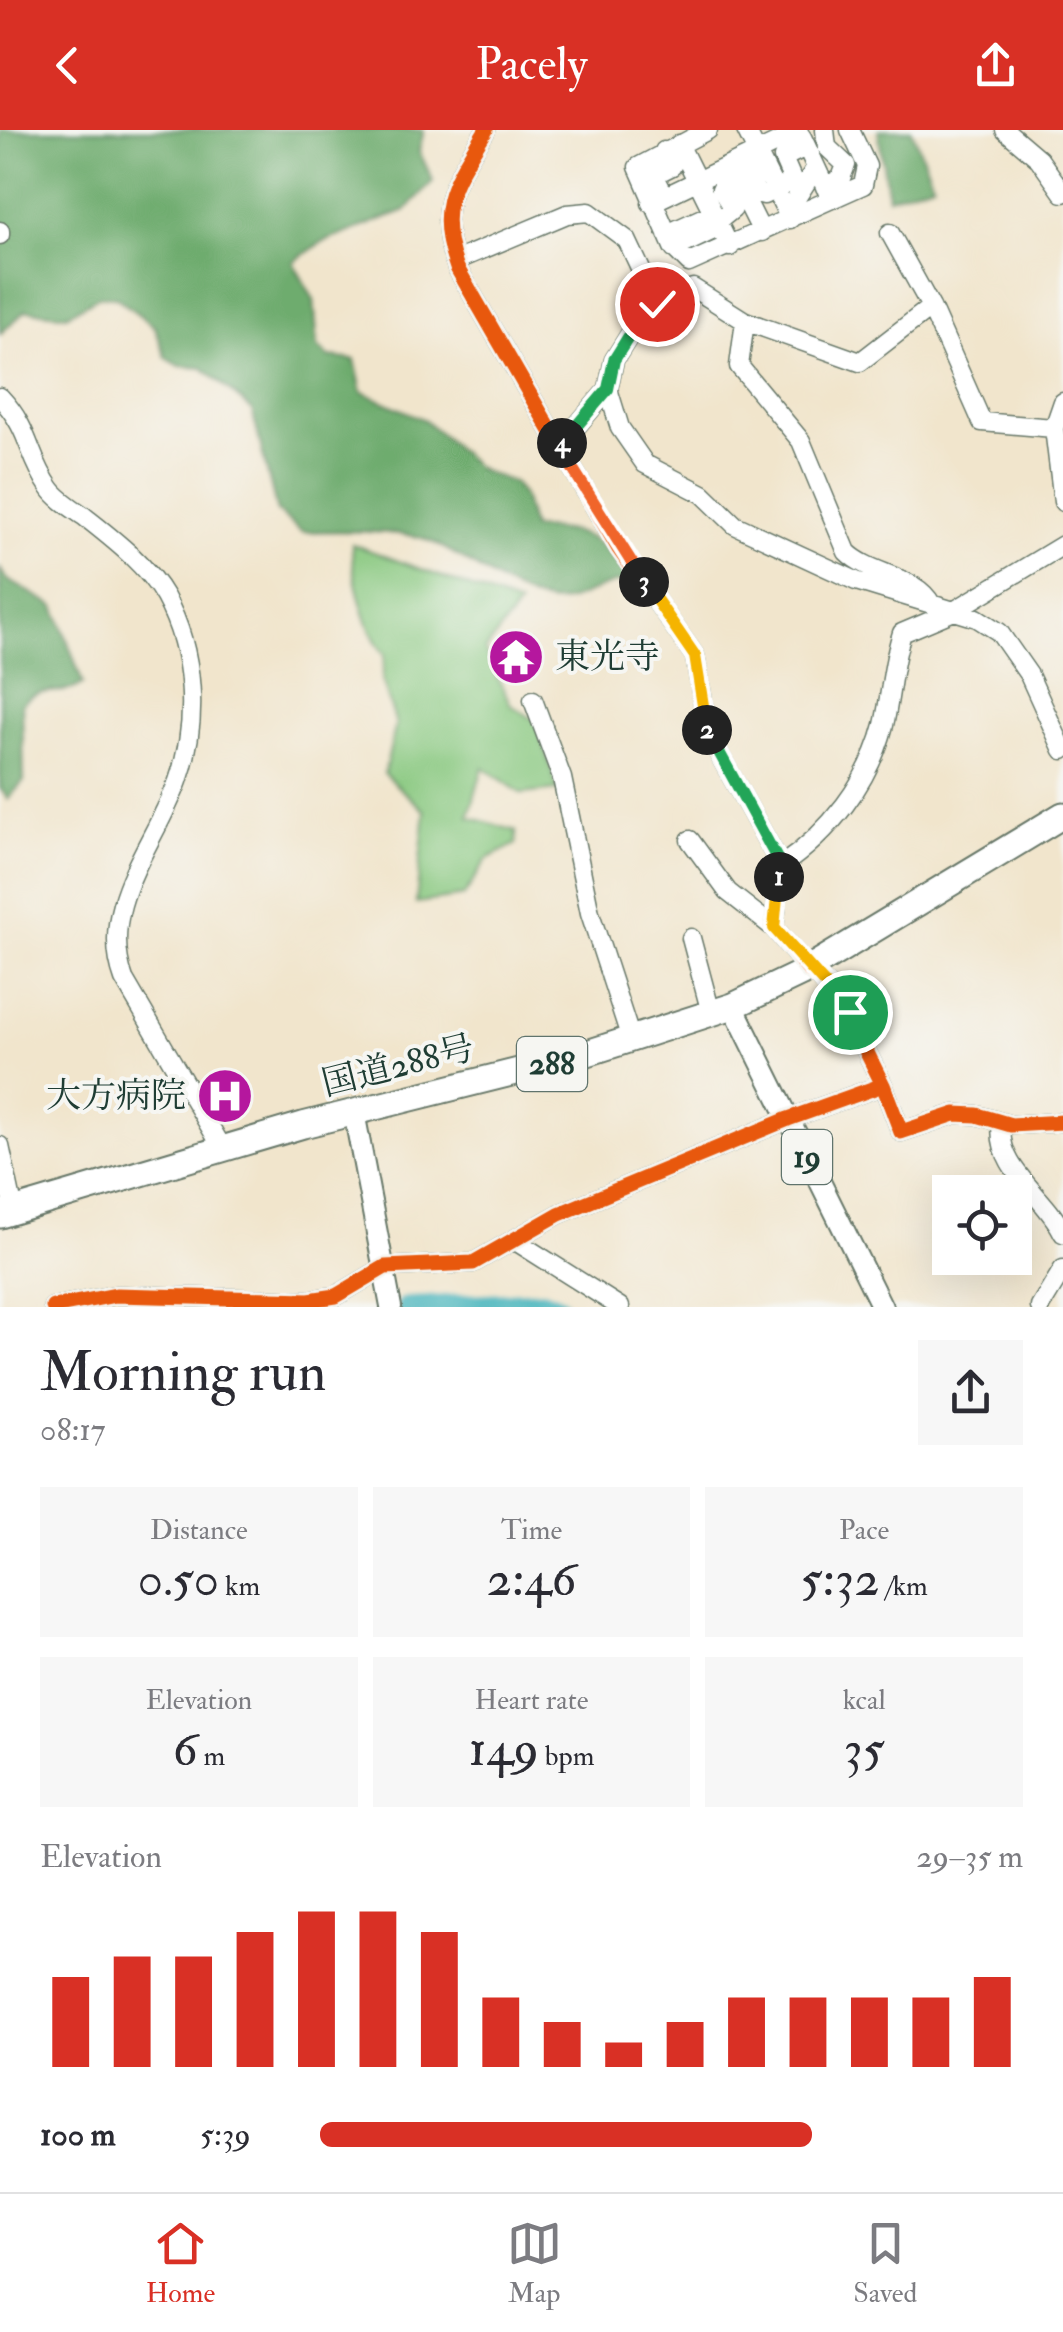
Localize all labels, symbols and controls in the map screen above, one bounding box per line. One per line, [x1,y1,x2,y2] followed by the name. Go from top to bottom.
[476,37,587,93] text: Pacely
[40,38,95,93] icon: back
[968,38,1023,93] icon: share
[615,262,700,347] pin
[630,277,685,332] icon: check
[537,418,587,468] pin: 4
[554,425,570,460] text: 4
[619,557,669,607] pin: 3
[639,564,649,599] text: 3
[486,627,546,687] temple icon: 東光寺
[555,635,660,679] place label: 東光寺
[682,705,732,755] pin: 2
[700,712,714,747] text: 2
[754,852,804,902] pin: 1
[774,859,784,894] text: 1
[808,970,893,1055] pin
[823,985,878,1040] icon: arrive
[317,1026,479,1106] street label: 国道288号
[517,1037,587,1091] road number: 288
[195,1066,255,1126] hospital icon: 大方病院
[46,1074,186,1118] place label: 大方病院
[782,1130,832,1184] road number: 19
[932,1175,1032,1275] map controls
[932,1175,1032,1275] button: locate
[40,1338,326,1407] text: Morning run
[918,1340,1023,1445] button: share
[40,1410,105,1450] text: 08:17
[150,1513,248,1548] text: Distance
[501,1513,562,1548] text: Time
[839,1513,889,1548] text: Pace
[138,1548,219,1611] text: 0.50
[487,1548,576,1611] text: 2:46
[801,1548,879,1611] text: 5:32
[219,1569,260,1604] text: km
[879,1569,928,1604] text: /km
[145,1683,252,1718] text: Elevation
[475,1683,588,1718] text: Heart rate
[843,1683,886,1718] text: kcal
[172,1718,198,1781] text: 6
[469,1718,539,1781] text: 149
[844,1718,885,1781] text: 35
[198,1739,225,1774] text: m
[539,1739,594,1774] text: bpm
[40,1837,162,1877] text: Elevation
[916,1837,1023,1877] text: 29–35 m
[40,2115,116,2155] text: 100 m
[200,2115,251,2155] text: 5:39
[146,2216,215,2311] tab: Home
[507,2216,562,2311] tab: Map
[853,2216,917,2311] tab: Saved

